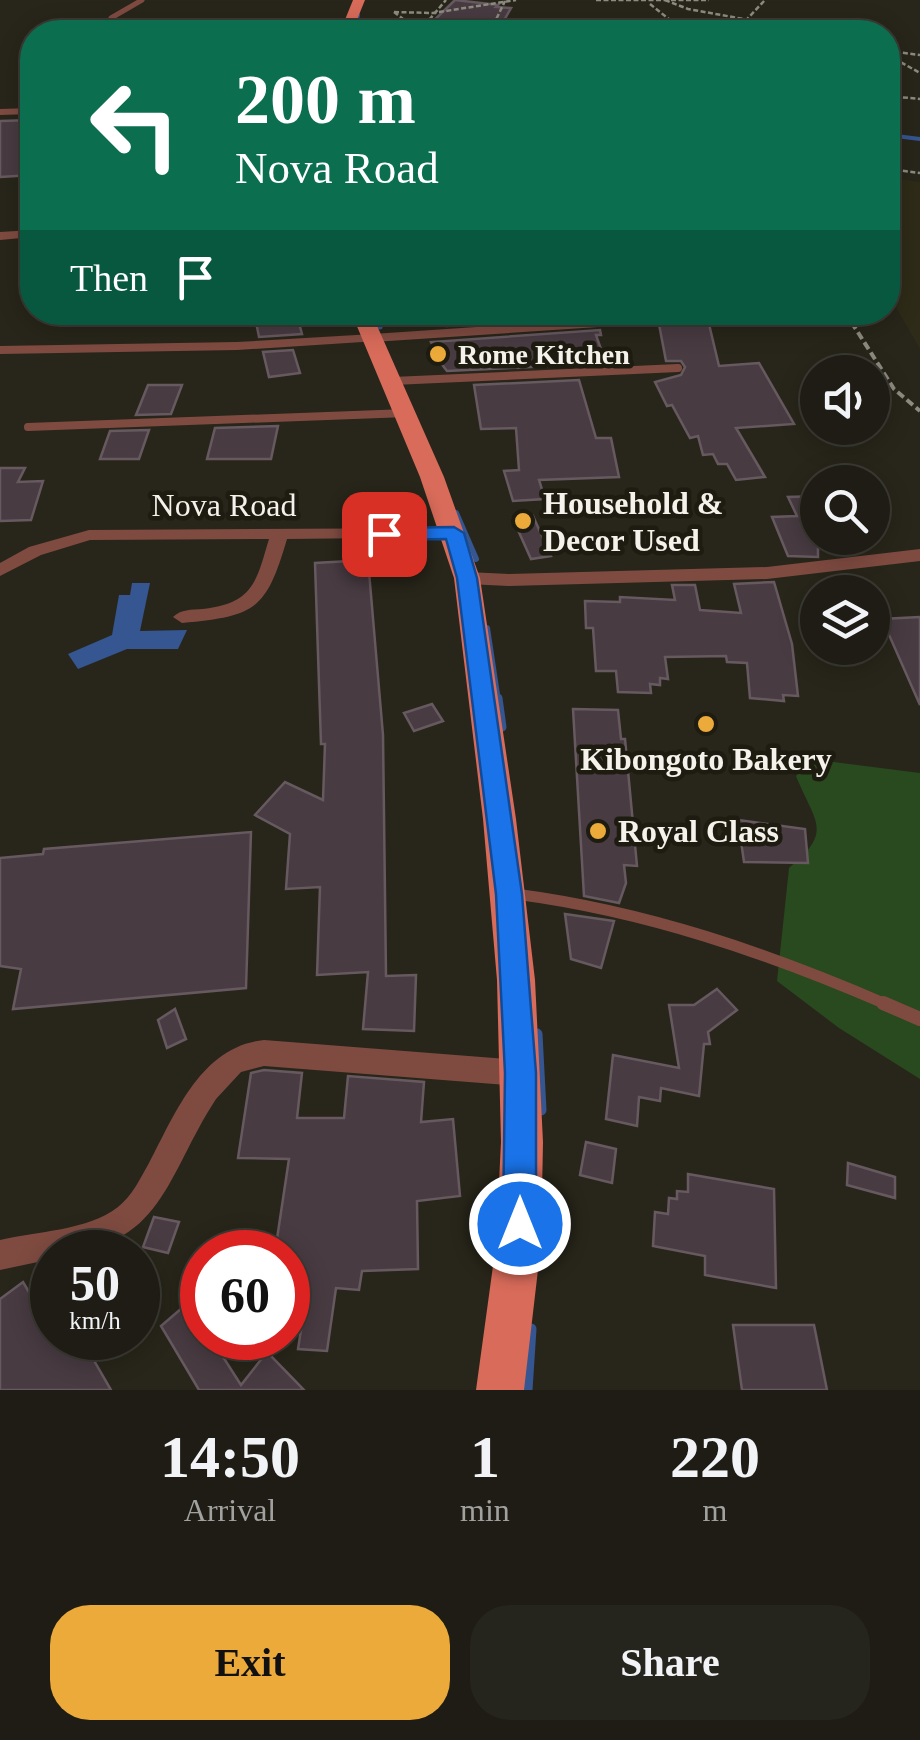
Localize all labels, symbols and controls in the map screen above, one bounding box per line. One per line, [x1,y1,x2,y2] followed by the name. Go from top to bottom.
[70,60,200,190] icon: left
[235,61,416,138] text: 200 m
[235,143,439,193] text: Nova Road
[168,250,223,305] icon: arrive
[70,257,148,299] text: Then
[458,339,630,370] place label: Rome Kitchen
[427,343,449,365] marker: Rome Kitchen
[800,355,890,665] map controls
[800,355,890,445] button: sound
[800,465,890,555] button: search
[543,485,723,558] place label: Household & Decor Used
[152,487,296,523] street label: Nova Road
[342,492,427,577] pin
[357,507,412,562] icon: arrive
[512,510,534,532] marker: Household & Decor Used
[800,575,890,665] button: layers
[695,713,717,735] marker: Kibongoto Bakery
[580,741,832,777] place label: Kibongoto Bakery
[618,813,779,849] place label: Royal Class
[587,820,609,842] marker: Royal Class
[468,1172,572,1276] position arrow
[180,1230,310,1360] speed limit sign: 60
[70,1255,120,1311] text: 50
[69,1307,121,1334] text: km/h
[160,1424,300,1490] text: 14:50
[470,1424,500,1490] text: 1
[670,1424,760,1490] text: 220
[184,1492,276,1528] text: Arrival
[460,1492,510,1528] text: min
[702,1492,727,1528] text: m
[50,1605,450,1720] button: Exit
[470,1605,870,1720] button: Share

